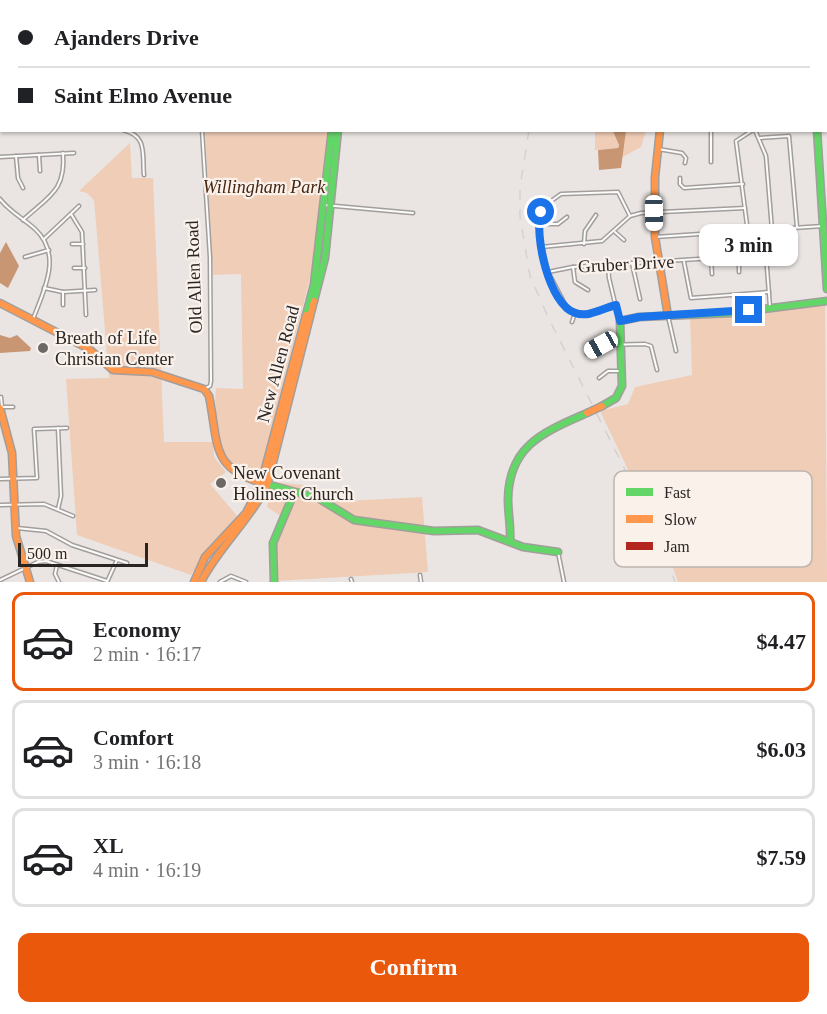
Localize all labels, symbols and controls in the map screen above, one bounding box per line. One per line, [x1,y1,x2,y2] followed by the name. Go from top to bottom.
[54,25,199,50] text: Ajanders Drive
[54,83,232,108] text: Saint Elmo Avenue
[203,177,326,197] park label: Willingham Park
[645,195,663,231] car
[527,198,554,225] route start
[182,220,206,334] street label: Old Allen Road
[700,223,798,265] callout: 3 min
[724,234,773,256] text: 3 min
[577,251,675,277] street label: Gruber Drive
[735,296,762,323] route end
[253,303,303,425] street label: New Allen Road
[55,328,173,369] place label: Breath of Life Christian Center
[581,328,621,362] car
[36,341,50,355] marker: Breath of Life Christian Center
[233,463,354,504] place label: New Covenant Holiness Church
[614,471,812,567] legend
[214,476,228,490] marker: New Covenant Holiness Church
[664,484,691,501] text: Fast
[664,511,697,528] text: Slow
[664,538,690,555] text: Jam
[18,540,148,568] scale bar
[27,545,67,562] text: 500 m
[21,615,75,669] icon: car
[93,617,181,642] text: Economy
[757,629,806,654] text: $4.47
[93,643,201,665] text: 2 min · 16:17
[21,723,75,777] icon: car
[93,725,174,750] text: Comfort
[757,737,806,762] text: $6.03
[93,751,201,773] text: 3 min · 16:18
[21,831,75,885] icon: car
[93,833,124,858] text: XL
[757,845,806,870] text: $7.59
[93,859,201,881] text: 4 min · 16:19
[18,933,809,1002] button: Confirm

